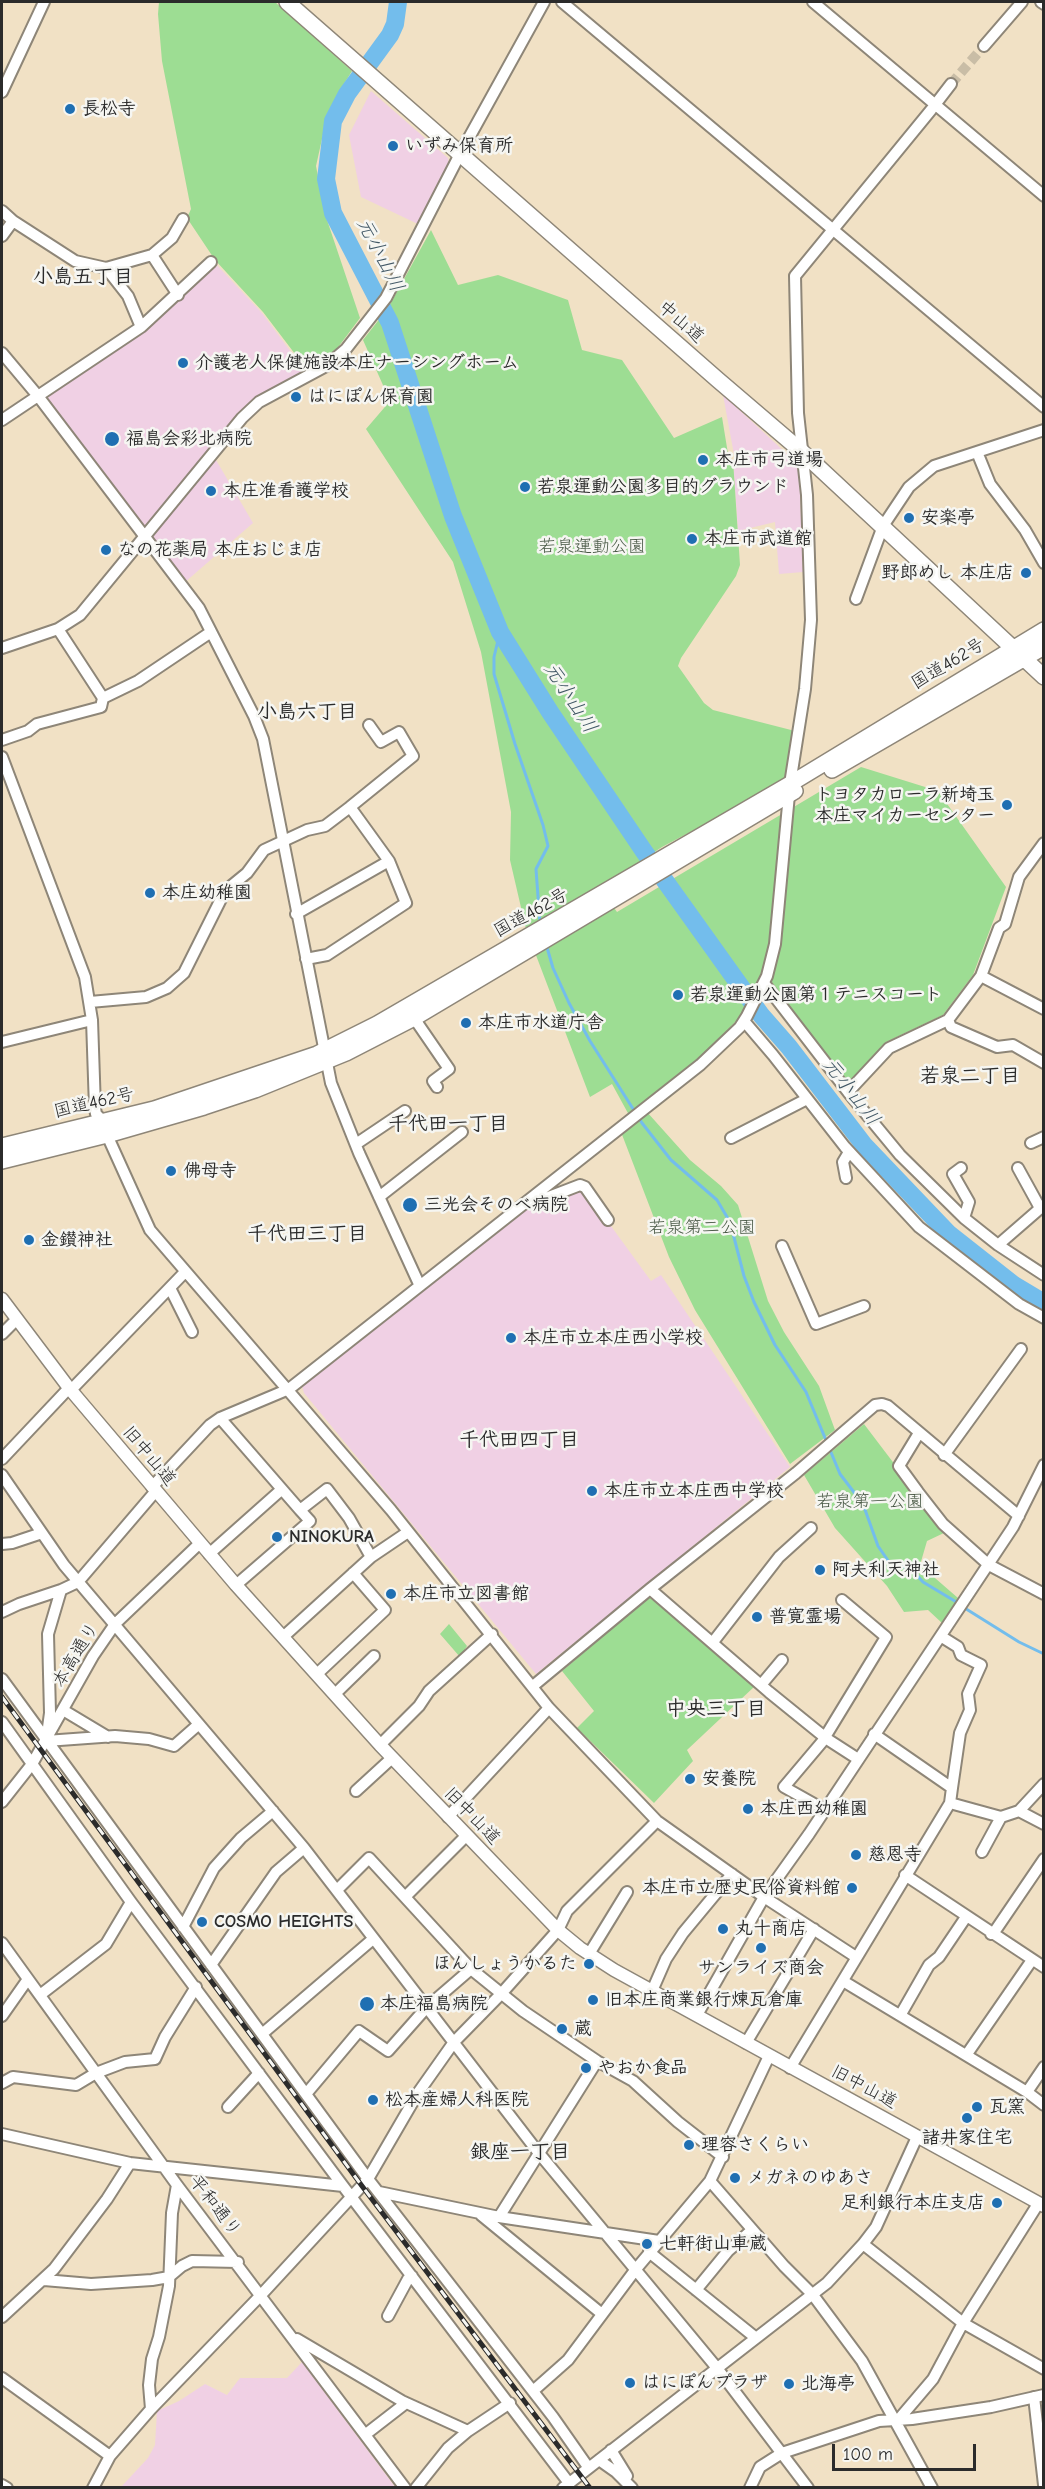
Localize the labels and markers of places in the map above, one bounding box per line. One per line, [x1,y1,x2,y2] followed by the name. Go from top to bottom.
[82,98,136,120] place label: 長松寺
[63,102,77,116] marker: 長松寺
[405,135,513,157] place label: いずみ保育所
[386,139,400,153] marker: いずみ保育所
[195,352,519,374] place label: 介護老人保健施設本庄ナーシングホーム
[176,356,190,370] marker: 介護老人保健施設本庄ナーシングホーム
[308,386,434,408] place label: はにぽん保育園
[289,390,303,404] marker: はにぽん保育園
[126,428,252,450] place label: 福島会彩北病院
[103,430,121,448] marker: 福島会彩北病院
[715,449,823,471] place label: 本庄市弓道場
[696,453,710,467] marker: 本庄市弓道場
[537,476,789,498] place label: 若泉運動公園多目的グラウンド
[223,480,349,502] place label: 本庄准看護学校
[518,480,532,494] marker: 若泉運動公園多目的グラウンド
[204,484,218,498] marker: 本庄准看護学校
[921,507,975,529] place label: 安楽亭
[902,511,916,525] marker: 安楽亭
[704,528,812,550] place label: 本庄市武道館
[685,532,699,546] marker: 本庄市武道館
[118,539,322,561] place label: なの花薬局 本庄おじま店
[99,543,113,557] marker: なの花薬局 本庄おじま店
[882,562,1014,584] place label: 野郎めし 本庄店
[1019,566,1033,580] marker: 野郎めし 本庄店
[815,784,995,826] place label: トヨタカローラ新埼玉 本庄マイカーセンター
[1000,798,1014,812] marker: トヨタカローラ新埼玉 本庄マイカーセンター
[162,882,252,904] place label: 本庄幼稚園
[143,886,157,900] marker: 本庄幼稚園
[690,984,942,1006] place label: 若泉運動公園第１テニスコート
[671,988,685,1002] marker: 若泉運動公園第１テニスコート
[478,1012,604,1034] place label: 本庄市水道庁舎
[459,1016,473,1030] marker: 本庄市水道庁舎
[183,1160,237,1182] place label: 佛母寺
[164,1164,178,1178] marker: 佛母寺
[424,1194,568,1216] place label: 三光会そのべ病院
[401,1196,419,1214] marker: 三光会そのべ病院
[41,1229,113,1251] place label: 金鑚神社
[22,1233,36,1247] marker: 金鑚神社
[523,1327,703,1349] place label: 本庄市立本庄西小学校
[504,1331,518,1345] marker: 本庄市立本庄西小学校
[604,1480,784,1502] place label: 本庄市立本庄西中学校
[585,1484,599,1498] marker: 本庄市立本庄西中学校
[289,1526,374,1548] place label: NINOKURA
[270,1530,284,1544] marker: NINOKURA
[832,1559,940,1581] place label: 阿夫利天神社
[813,1563,827,1577] marker: 阿夫利天神社
[403,1583,529,1605] place label: 本庄市立図書館
[384,1587,398,1601] marker: 本庄市立図書館
[769,1606,841,1628] place label: 普寛霊場
[750,1610,764,1624] marker: 普寛霊場
[702,1768,756,1790] place label: 安養院
[683,1772,697,1786] marker: 安養院
[760,1798,868,1820] place label: 本庄西幼稚園
[741,1802,755,1816] marker: 本庄西幼稚園
[868,1844,922,1866] place label: 慈恩寺
[849,1848,863,1862] marker: 慈恩寺
[642,1877,840,1899] place label: 本庄市立歴史民俗資料館
[845,1881,859,1895] marker: 本庄市立歴史民俗資料館
[214,1911,353,1933] place label: COSMO HEIGHTS
[195,1915,209,1929] marker: COSMO HEIGHTS
[735,1918,807,1940] place label: 丸十商店
[716,1922,730,1936] marker: 丸十商店
[754,1941,768,1955] marker: サンライズ商会
[433,1953,577,1975] place label: ほんしょうかるた
[582,1957,596,1971] marker: ほんしょうかるた
[698,1957,824,1979] place label: サンライズ商会
[605,1989,803,2011] place label: 旧本庄商業銀行煉瓦倉庫
[380,1993,488,2015] place label: 本庄福島病院
[586,1993,600,2007] marker: 旧本庄商業銀行煉瓦倉庫
[358,1995,376,2013] marker: 本庄福島病院
[574,2018,592,2040] place label: 蔵
[555,2022,569,2036] marker: 蔵
[598,2057,688,2079] place label: やおか食品
[579,2061,593,2075] marker: やおか食品
[385,2089,529,2111] place label: 松本産婦人科医院
[366,2093,380,2107] marker: 松本産婦人科医院
[989,2096,1025,2118] place label: 瓦窯
[970,2100,984,2114] marker: 瓦窯
[960,2111,974,2125] marker: 諸井家住宅
[922,2127,1012,2149] place label: 諸井家住宅
[701,2134,809,2156] place label: 理容さくらい
[682,2138,696,2152] marker: 理容さくらい
[747,2167,873,2189] place label: メガネのゆあさ
[728,2171,742,2185] marker: メガネのゆあさ
[841,2192,985,2214] place label: 足利銀行本庄支店
[990,2196,1004,2210] marker: 足利銀行本庄支店
[659,2233,767,2255] place label: 七軒街山車蔵
[640,2237,654,2251] marker: 七軒街山車蔵
[642,2372,768,2394] place label: はにぽんプラザ
[801,2373,855,2395] place label: 北海亭
[623,2376,637,2390] marker: はにぽんプラザ
[782,2377,796,2391] marker: 北海亭

